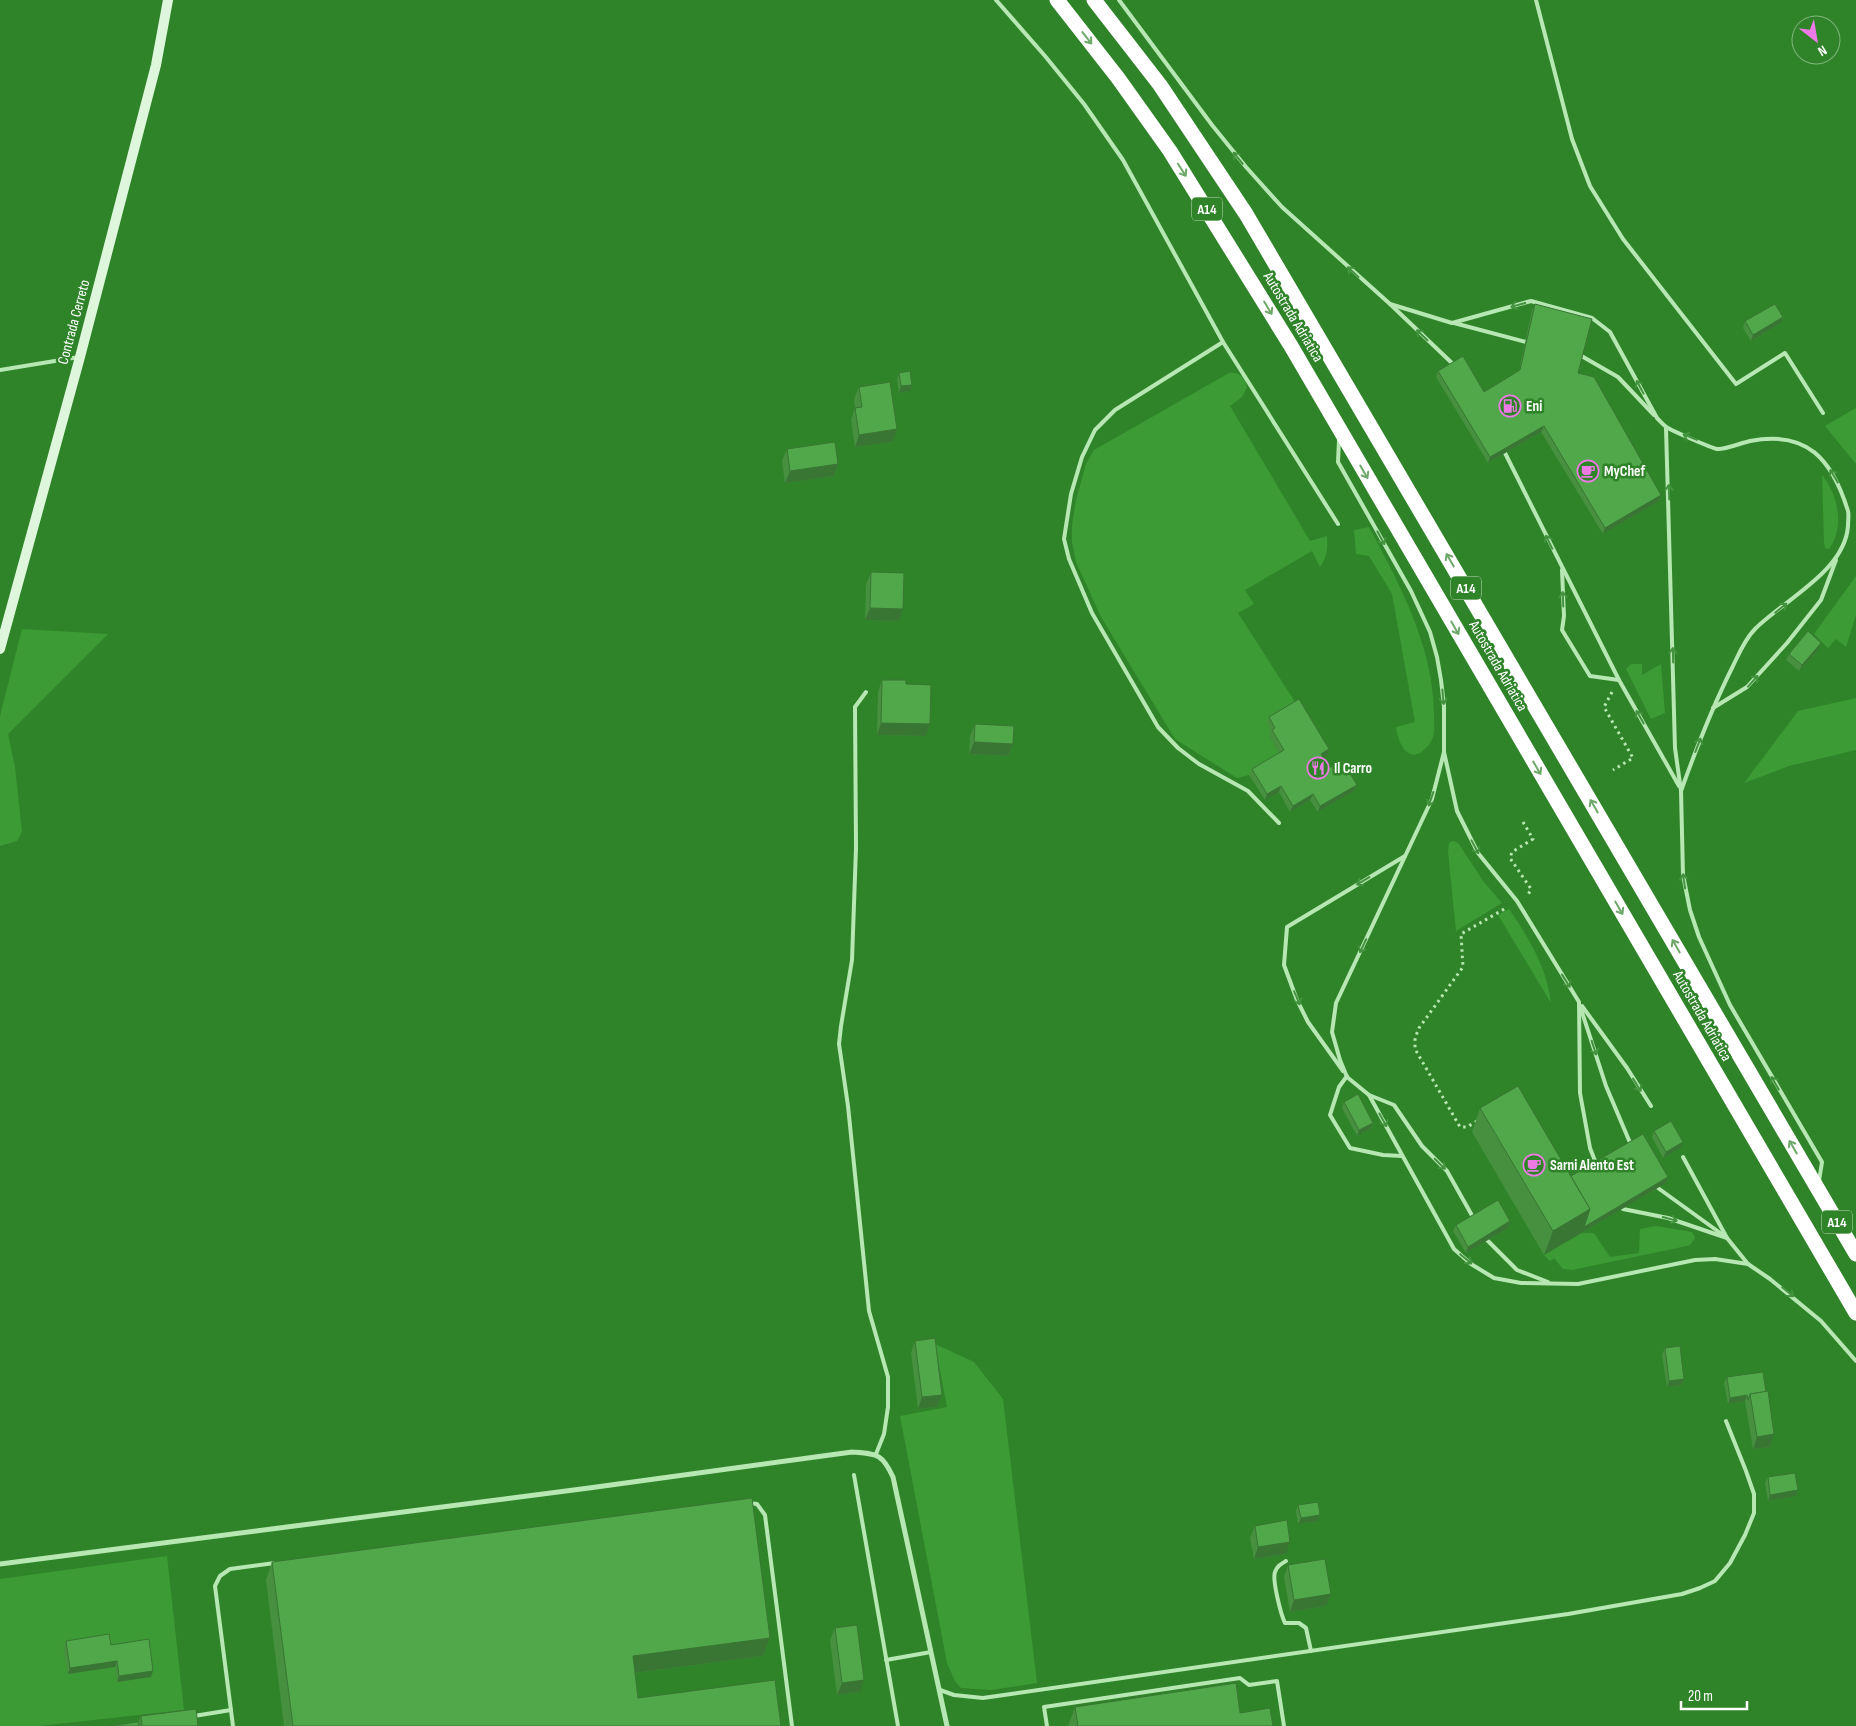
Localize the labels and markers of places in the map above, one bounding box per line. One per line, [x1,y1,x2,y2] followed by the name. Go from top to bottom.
[1498,394,1522,418] fuel station icon: Eni
[1526,397,1542,416] place label: Eni
[1576,459,1600,483] cafe icon: MyChef
[1604,462,1646,481] place label: MyChef
[1306,756,1330,780] restaurant icon: Il Carro
[1334,759,1372,778] place label: Il Carro
[1522,1153,1546,1177] cafe icon: Sarni Alento Est
[1550,1156,1634,1175] place label: Sarni Alento Est

